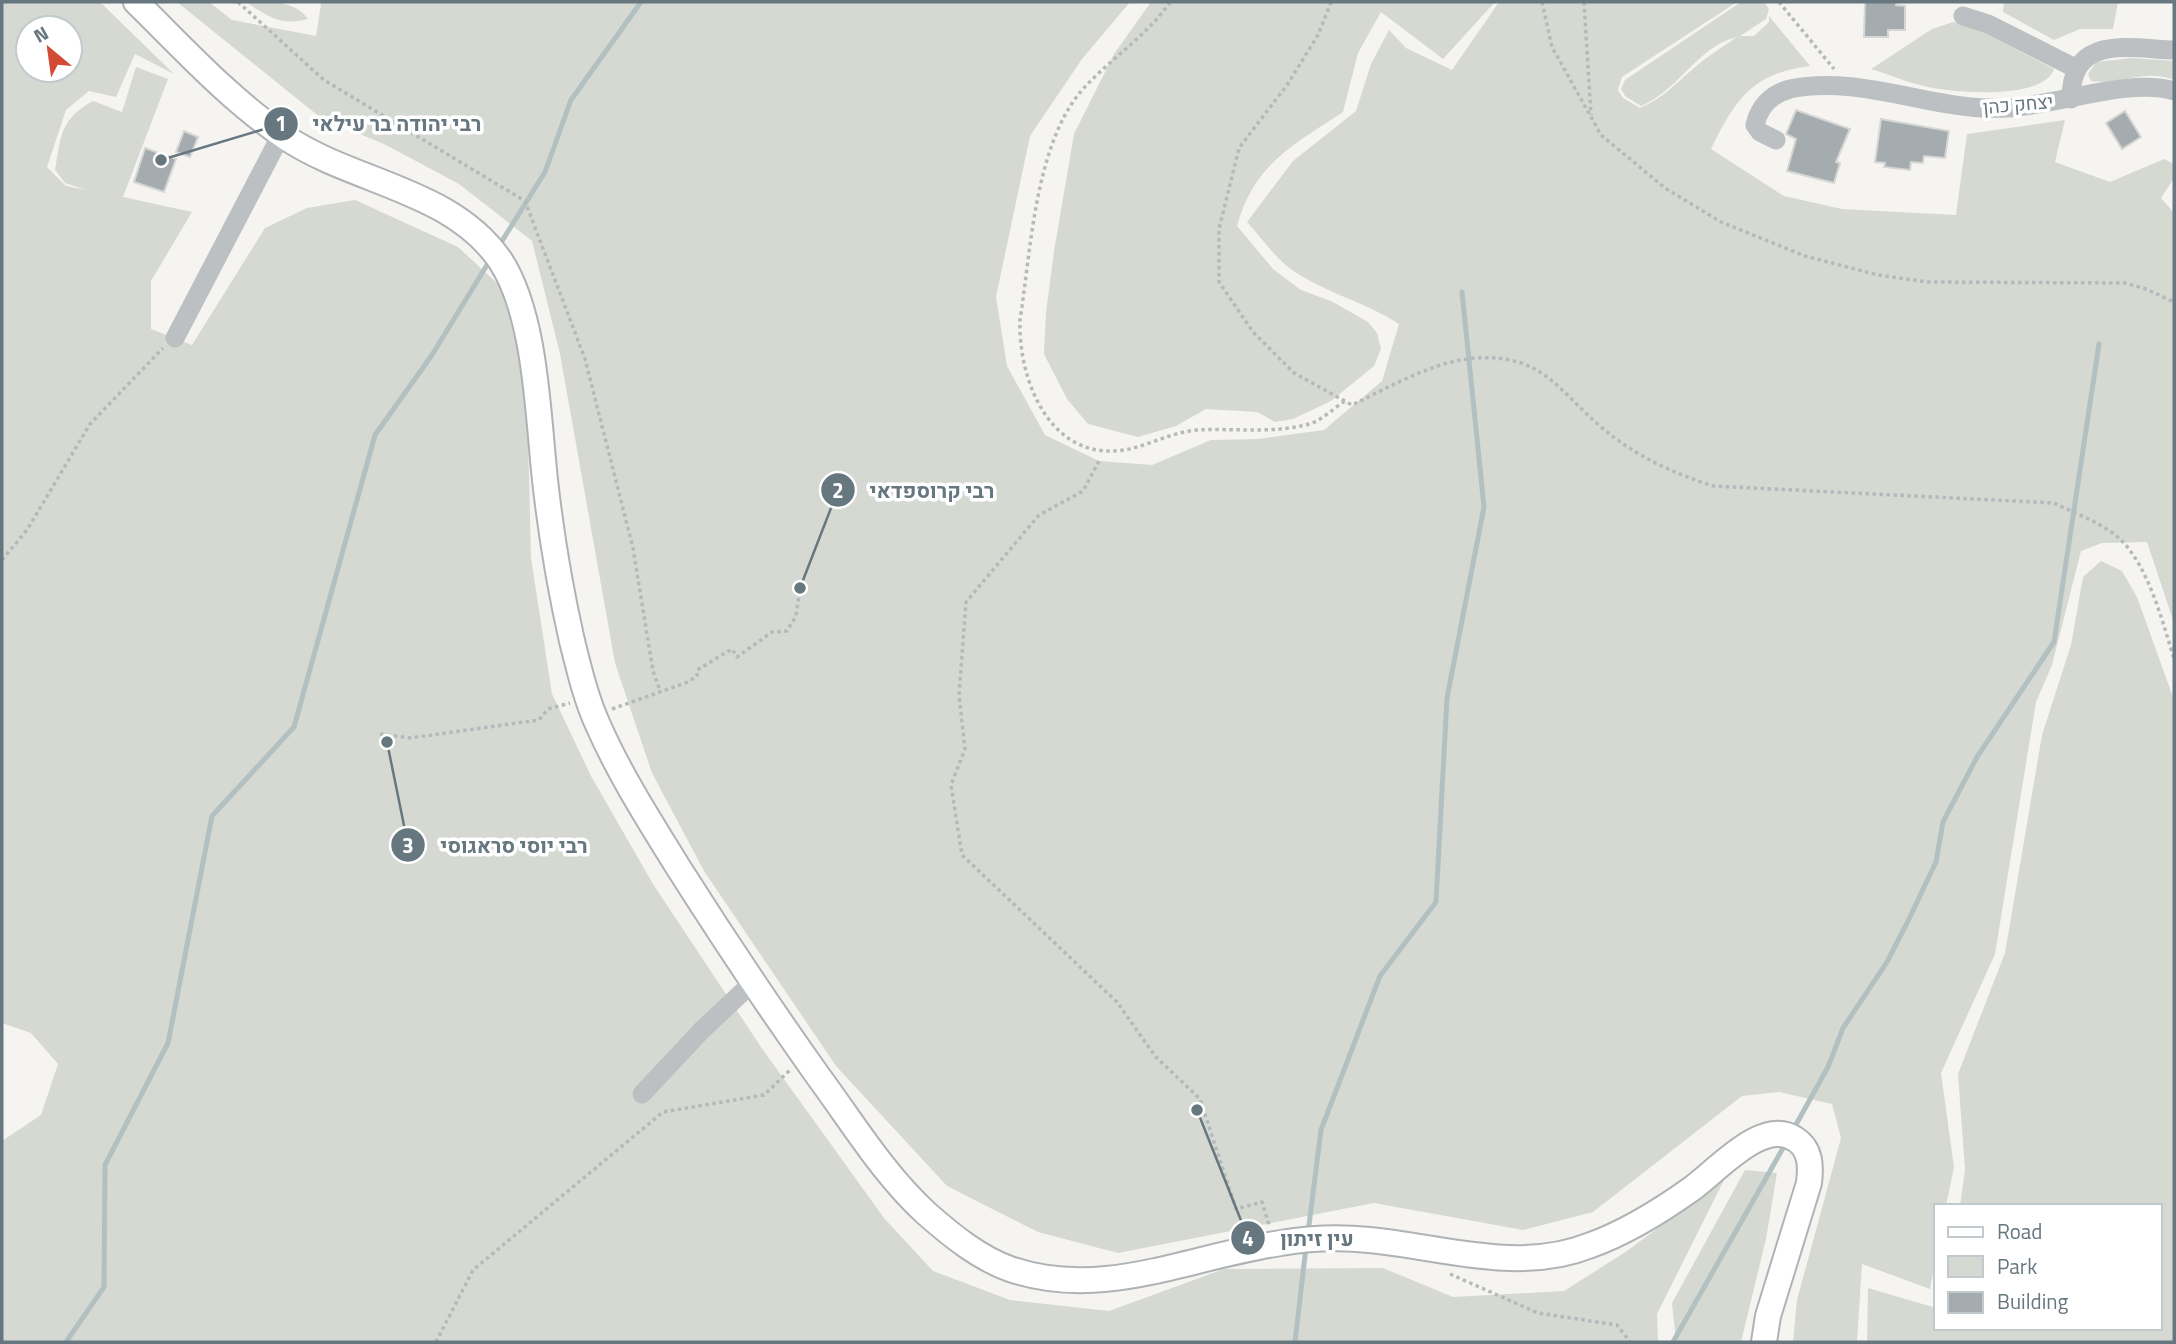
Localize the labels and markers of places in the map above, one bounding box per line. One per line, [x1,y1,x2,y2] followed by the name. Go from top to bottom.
[264,103,496,145] callout: רבי יהודה בר עילאי
[820,469,1008,511] callout: רבי קרוספדאי
[391,824,601,866] callout: רבי יוסי סראגוסי
[1231,1217,1367,1259] callout: עין זיתון

